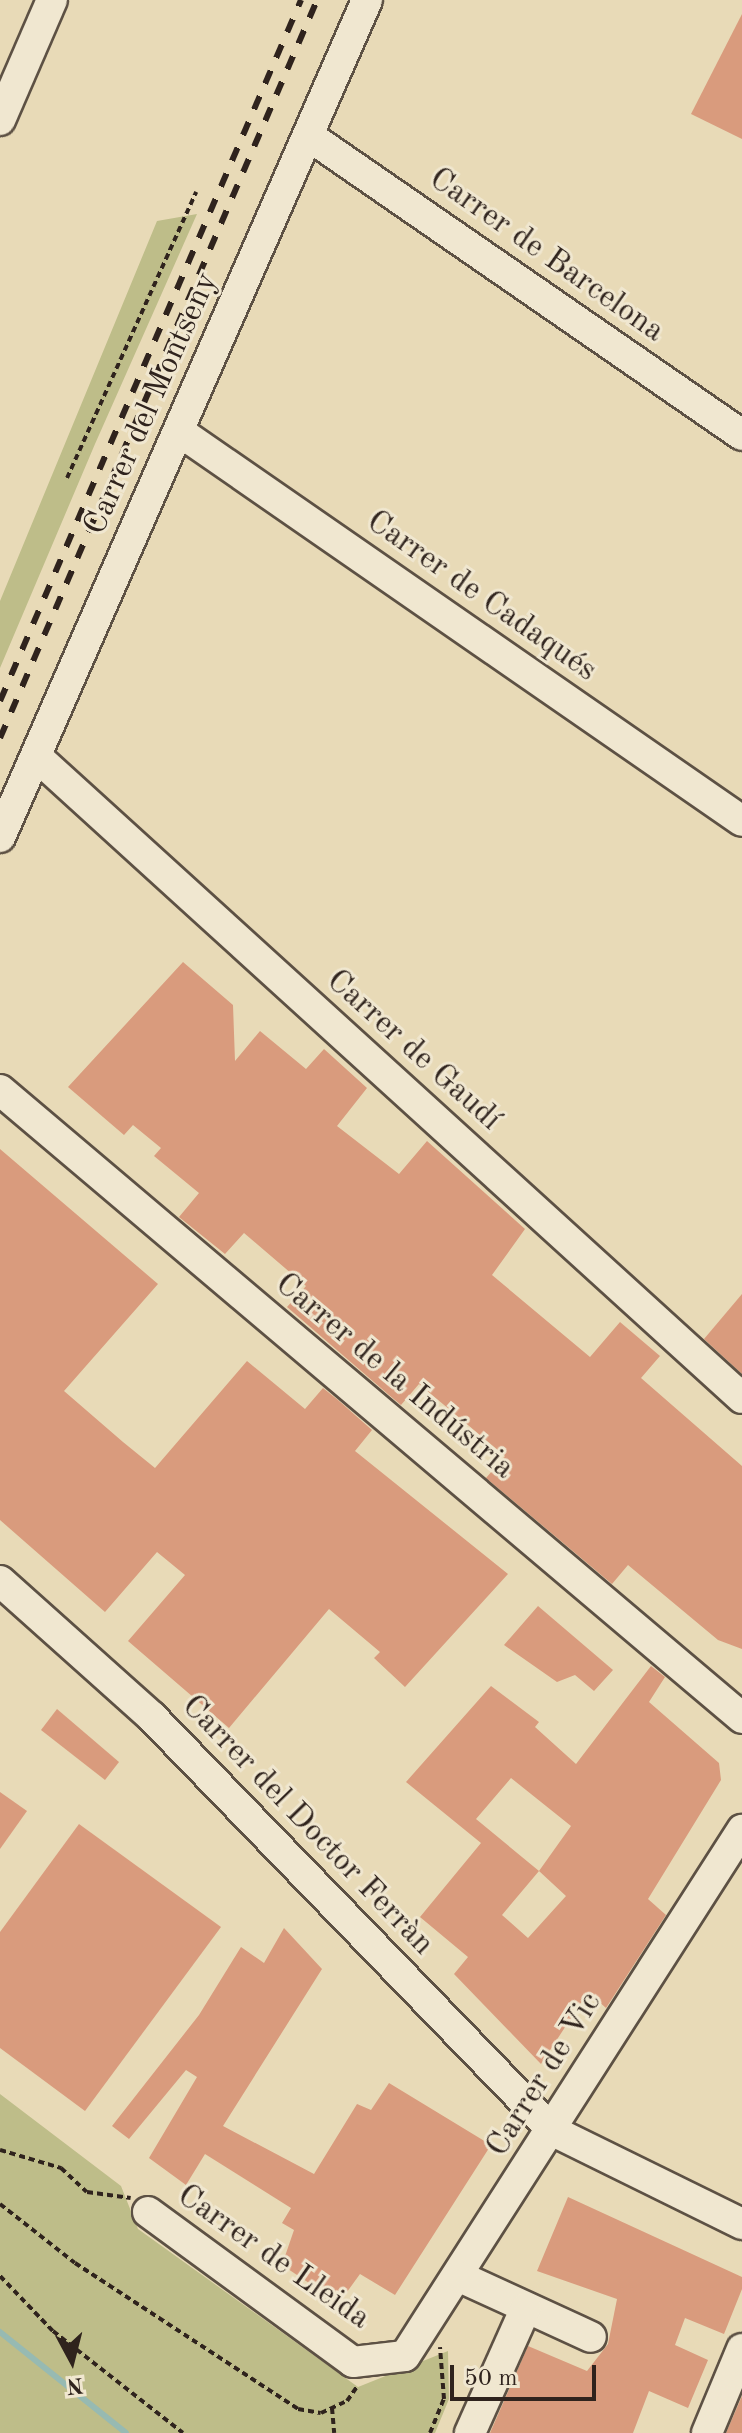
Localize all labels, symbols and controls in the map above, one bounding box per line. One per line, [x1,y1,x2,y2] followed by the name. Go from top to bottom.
[421,161,671,351] street label: Carrer de Barcelona
[77,267,227,541] street label: Carrer del Montseny
[359,503,603,691] street label: Carrer de Cadaqués
[318,962,508,1140] street label: Carrer de Gaudí
[267,1266,521,1488] street label: Carrer de la Indústria
[173,1688,441,1964] street label: Carrer del Doctor Ferràn
[479,1986,611,2164] street label: Carrer de Vic
[169,2177,377,2339] street label: Carrer de Lleida
[32,2321,112,2401] north arrow
[454,2349,600,2399] scale bar
[464,2367,518,2391] text: 50 m
[65,2373,85,2397] text: N

